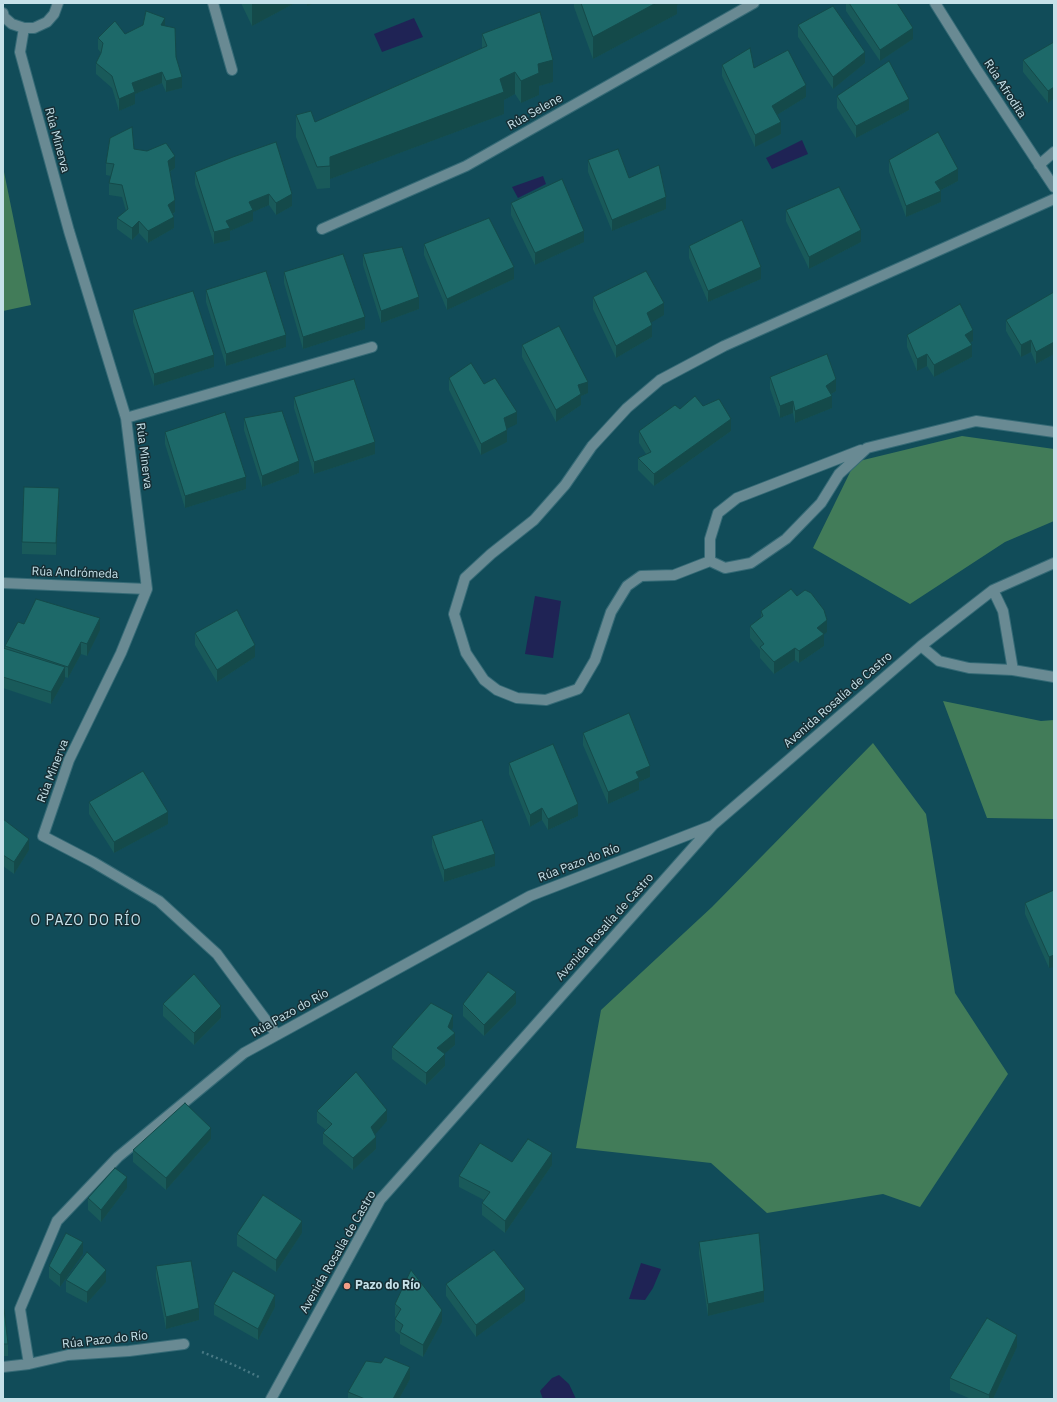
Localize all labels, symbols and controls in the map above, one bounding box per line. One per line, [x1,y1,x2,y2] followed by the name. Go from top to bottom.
[981,57,1029,121] street label: Rúa Afrodita
[505,91,565,133] street label: Rúa Selene
[41,106,73,174] street label: Rúa Minerva
[133,422,155,490] street label: Rúa Minerva
[31,564,119,582] street label: Rúa Andrómeda
[781,649,895,751] street label: Avenida Rosalía de Castro
[34,737,72,805] street label: Rúa Minerva
[536,841,622,885] street label: Rúa Pazo do Río
[553,870,657,984] street label: Avenida Rosalía de Castro
[30,913,142,929] district label: O PAZO DO RÍO
[249,986,331,1040] street label: Rúa Pazo do Río
[297,1188,379,1316] street label: Avenida Rosalía de Castro
[355,1279,420,1293] place label: Pazo do Río
[342,1281,352,1291] marker: Pazo do Río
[61,1328,149,1352] street label: Rúa Pazo do Río

